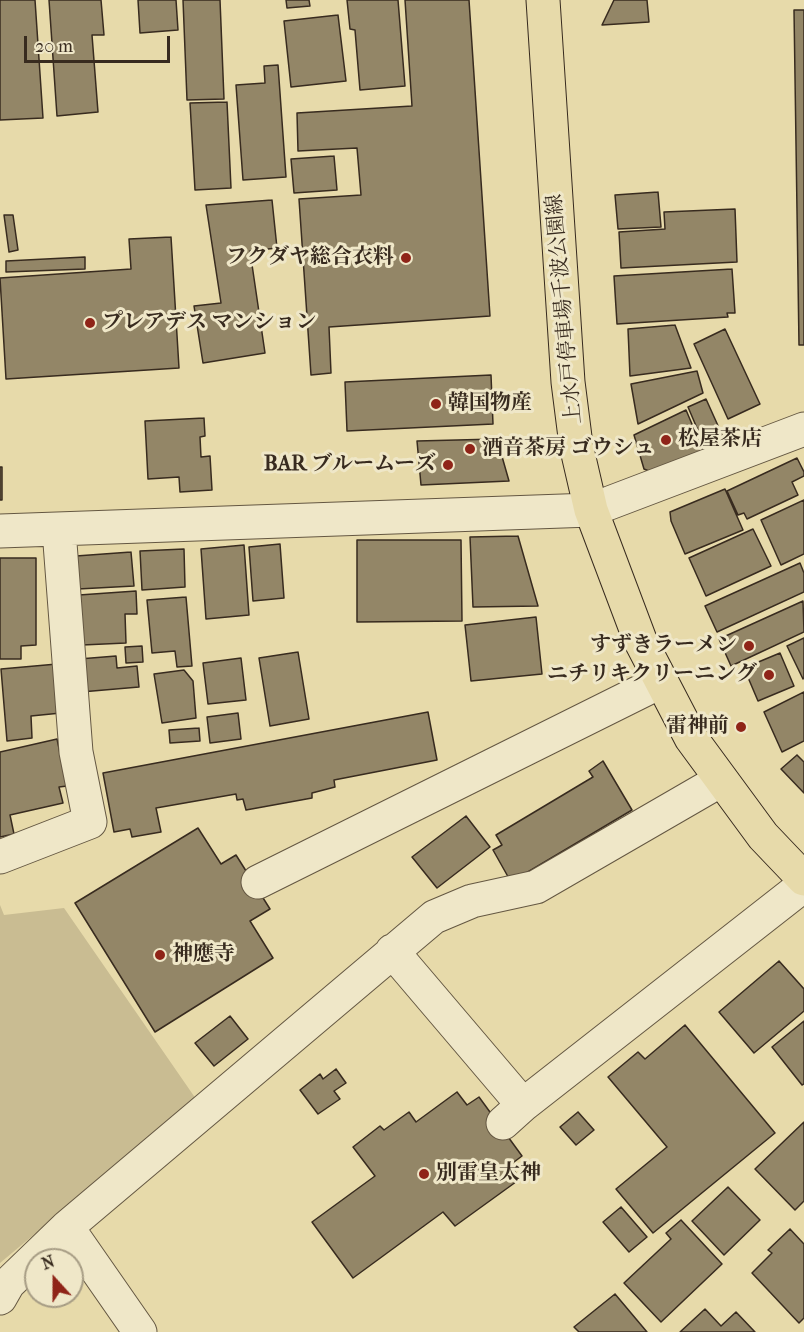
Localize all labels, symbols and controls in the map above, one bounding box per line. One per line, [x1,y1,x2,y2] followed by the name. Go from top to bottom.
[27,24,172,62] scale bar
[35,36,73,57] text: 20 m
[542,193,588,425] street label: 上水戸停車場千波公園線
[226,245,394,271] place label: フクダヤ総合衣料
[399,251,413,265] marker: フクダヤ総合衣料
[102,310,317,336] place label: プレアデス マンション
[83,316,97,330] marker: プレアデス マンション
[448,391,532,417] place label: 韓国物産
[429,397,443,411] marker: 韓国物産
[678,427,762,453] place label: 松屋茶店
[659,433,673,447] marker: 松屋茶店
[482,436,655,462] place label: 酒音茶房 ゴウシュ
[463,442,477,456] marker: 酒音茶房 ゴウシュ
[264,452,436,478] place label: BAR ブルームーズ
[441,458,455,472] marker: BAR ブルームーズ
[590,633,737,659] place label: すずきラーメン
[742,639,756,653] marker: すずきラーメン
[547,662,757,688] place label: ニチリキクリーニング
[762,668,776,682] marker: ニチリキクリーニング
[666,714,729,740] place label: 雷神前
[734,720,748,734] marker: 雷神前
[172,942,235,968] place label: 神應寺
[153,948,167,962] marker: 神應寺
[436,1161,541,1187] place label: 別雷皇太神
[417,1167,431,1181] marker: 別雷皇太神
[24,1248,84,1308] north arrow
[39,1252,57,1274] text: N

